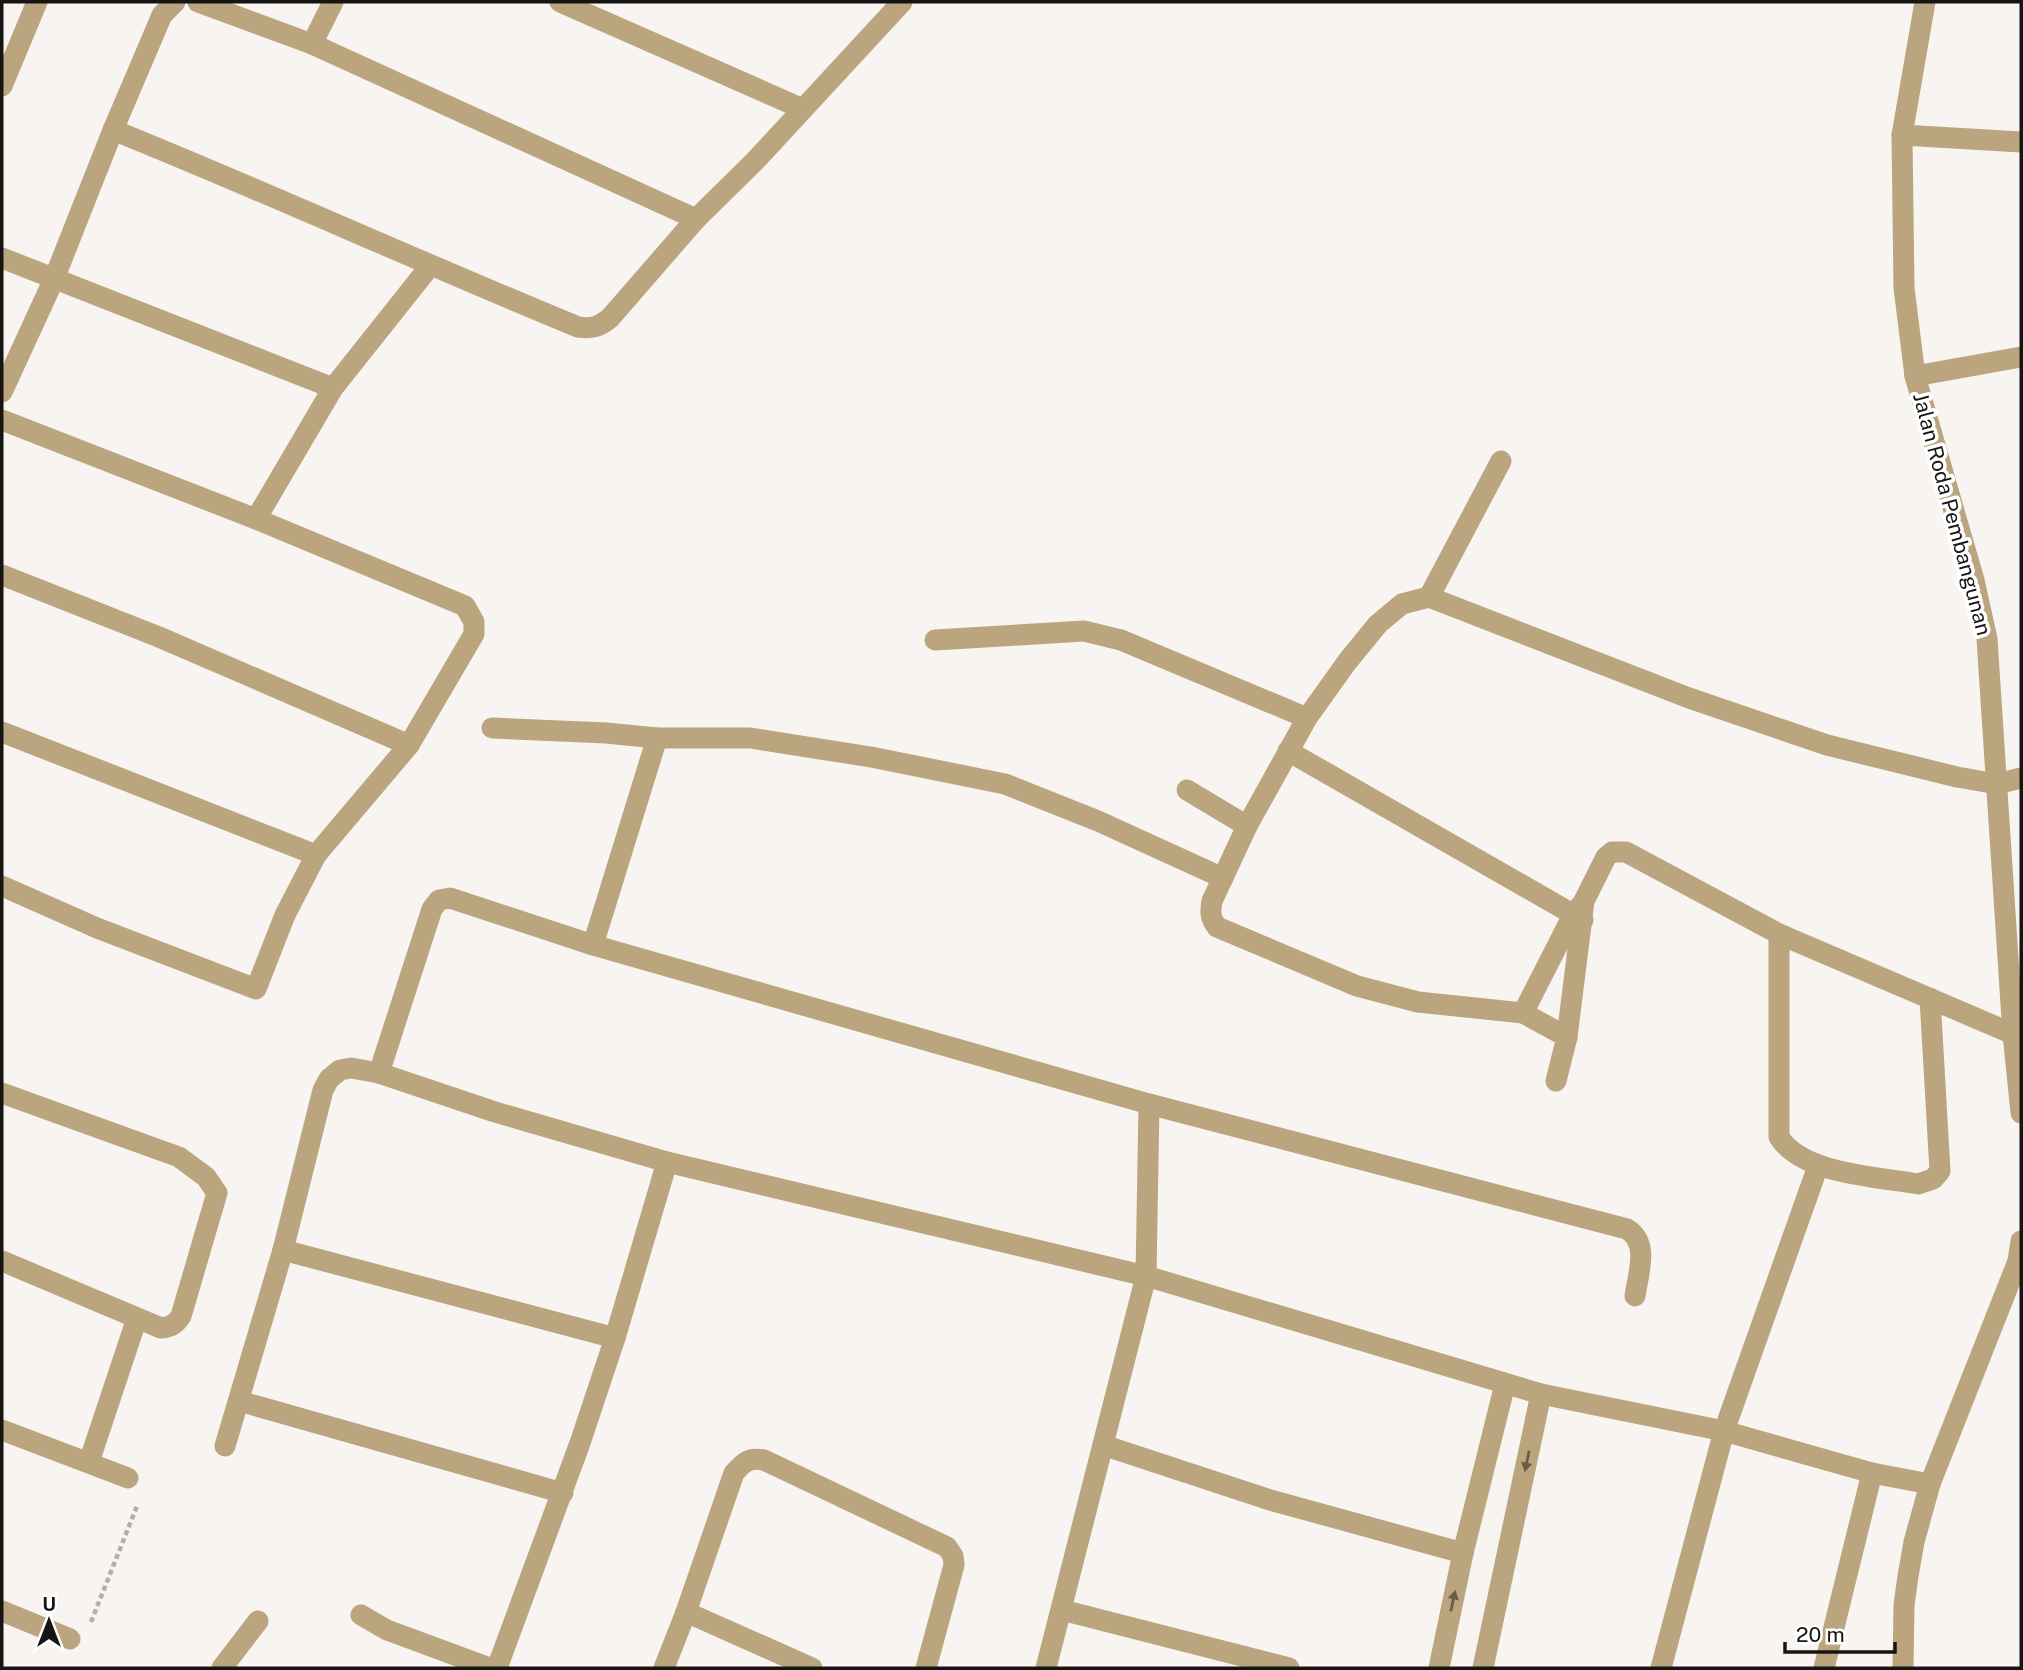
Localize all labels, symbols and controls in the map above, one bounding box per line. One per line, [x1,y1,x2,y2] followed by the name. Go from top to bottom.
[1908,390,1997,638] street label: Jalan Roda Pembangunan
[1522,1450,1533,1472] one-way arrow
[14,1586,84,1656] north arrow
[1448,1590,1459,1612] one-way arrow
[42,1593,56,1615] text: U
[1785,1610,1895,1654] scale bar
[1796,1622,1845,1647] text: 20 m

